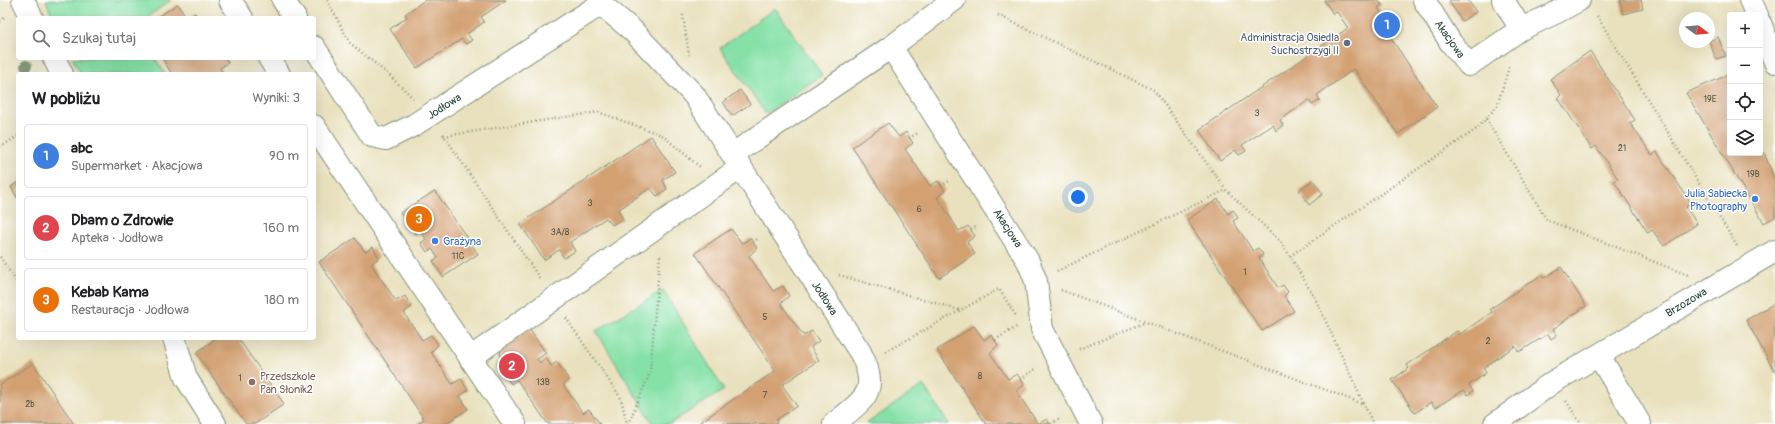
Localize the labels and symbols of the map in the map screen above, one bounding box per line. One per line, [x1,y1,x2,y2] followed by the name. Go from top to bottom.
[1374,10,1400,40] pin: 1
[1679,12,1715,48] north arrow
[1432,18,1467,61] street label: Akacjowa
[1240,31,1339,57] place label: Administracja Osiedla Suchostrzygi II
[1342,38,1352,48] marker: Administracja Osiedla Suchostrzygi II
[425,91,464,122] street label: Jodłowa
[1704,94,1717,105] house number: 19E
[1254,108,1260,119] house number: 3
[1618,143,1626,154] house number: 21
[1746,169,1760,180] house number: 19B
[1068,187,1088,207] your location
[1685,187,1747,213] place label: Julia Sabiecka Photography
[1750,194,1760,204] marker: Julia Sabiecka Photography
[587,198,593,209] house number: 3
[406,204,432,234] pin: 3
[916,204,922,215] house number: 6
[990,207,1025,250] street label: Akacjowa
[551,227,570,238] house number: 3A/8
[443,235,481,248] place label: Grażyna
[430,236,440,246] marker: Grażyna
[452,251,465,262] house number: 11C
[1243,267,1247,278] house number: 1
[809,279,840,318] street label: Jodłowa
[1663,285,1709,320] street label: Brzozowa
[763,312,768,323] house number: 5
[1485,336,1491,347] house number: 2
[499,351,525,381] pin: 2
[260,370,316,396] place label: Przedszkole Pan Słonik2
[978,371,983,382] house number: 8
[238,373,242,384] house number: 1
[247,377,257,387] marker: Przedszkole Pan Słonik2
[536,377,550,388] house number: 13B
[763,390,768,401] house number: 7
[25,399,35,410] house number: 2b

